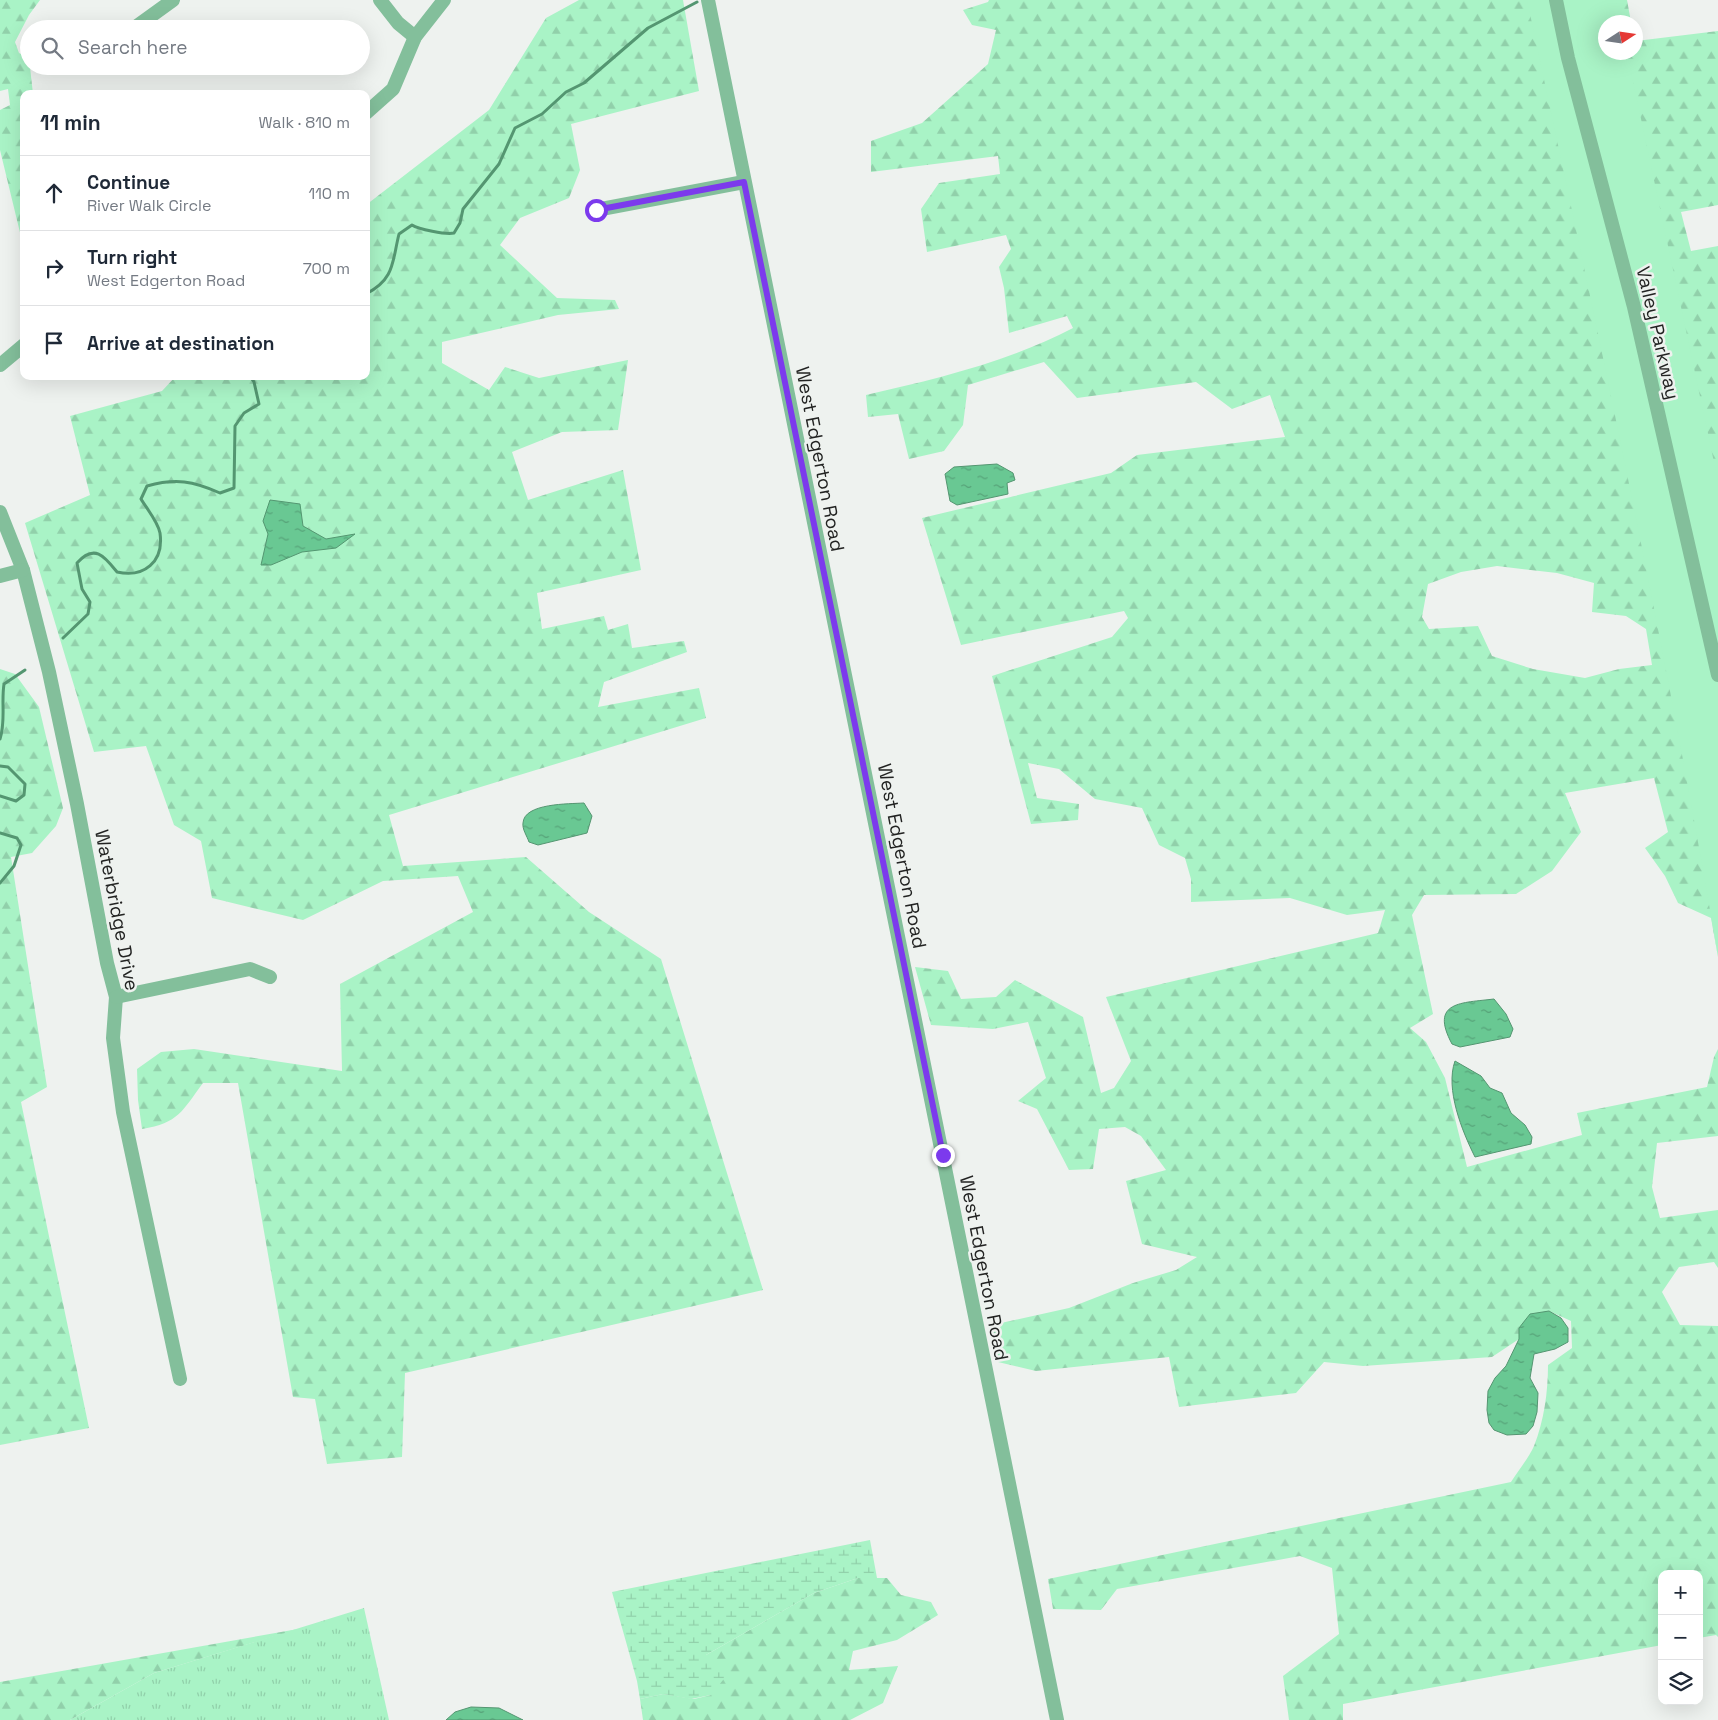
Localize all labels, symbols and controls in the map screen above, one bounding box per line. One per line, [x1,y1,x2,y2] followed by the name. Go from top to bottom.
[1598,15,1643,60] north arrow
[20,20,370,75] search box
[38,34,66,62] icon: search
[78,35,188,60] text: Search here
[40,109,101,136] text: 11 min
[258,112,350,133] text: Walk · 810 m
[87,170,170,195] text: Continue
[40,179,68,207] icon: ahead
[308,183,350,204] text: 110 m
[87,195,211,216] text: River Walk Circle
[585,199,608,222] route start
[87,245,177,270] text: Turn right
[40,254,68,282] icon: right
[303,258,350,279] text: 700 m
[1631,264,1685,402] street label: Valley Parkway
[87,270,245,291] text: West Edgerton Road
[40,329,68,357] icon: arrive
[87,331,275,356] text: Arrive at destination
[790,364,850,554] street label: West Edgerton Road
[872,761,932,951] street label: West Edgerton Road
[89,827,145,993] street label: Waterbridge Drive
[932,1144,955,1167] route end
[954,1173,1014,1363] street label: West Edgerton Road
[1658,1570,1703,1705] map controls
[1658,1570,1703,1615] button: +
[1658,1615,1703,1660] button: −
[1658,1660,1703,1705] button: layers

